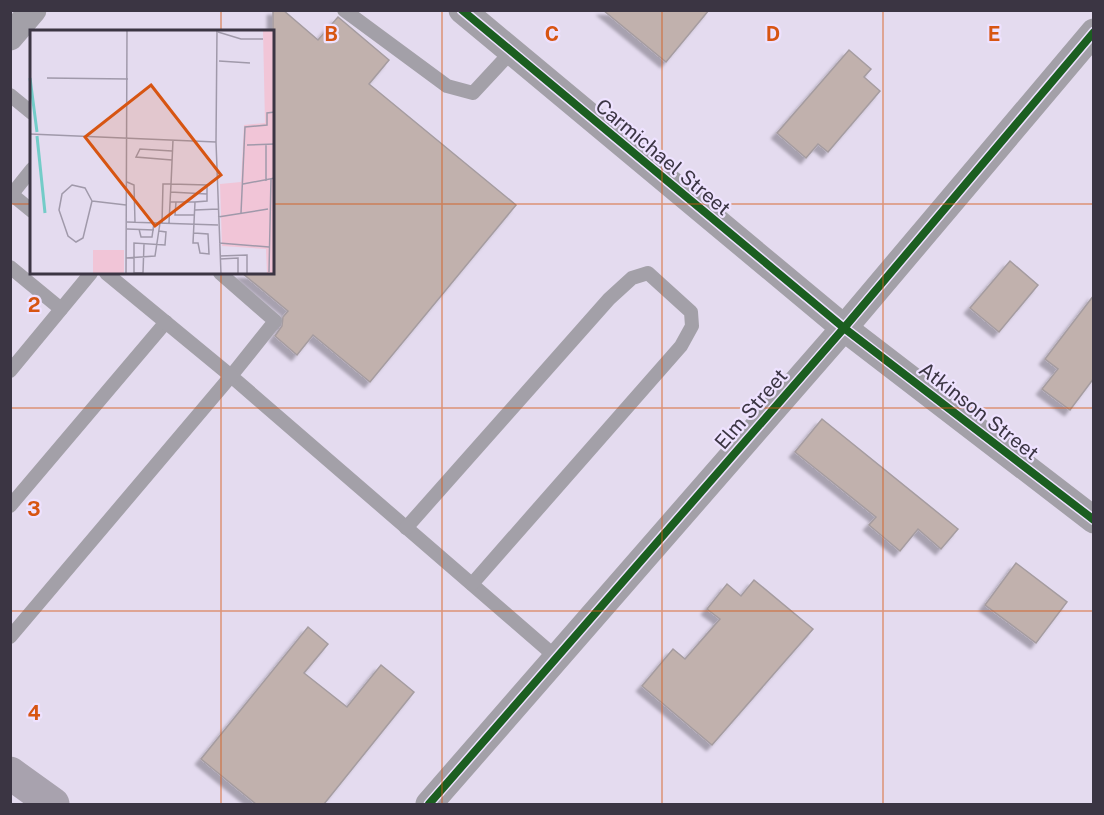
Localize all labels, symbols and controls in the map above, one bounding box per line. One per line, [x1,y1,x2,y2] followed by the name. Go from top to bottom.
[324,22,338,46] text: B
[545,22,559,46] text: C
[766,22,780,46] text: D
[988,22,1000,46] text: E
[30,30,274,274] inset map
[591,94,735,220] street label: Carmichael Street
[28,293,40,317] text: 2
[915,357,1043,465] street label: Atkinson Street
[710,364,792,454] street label: Elm Street
[27,497,41,521] text: 3
[27,701,41,725] text: 4

